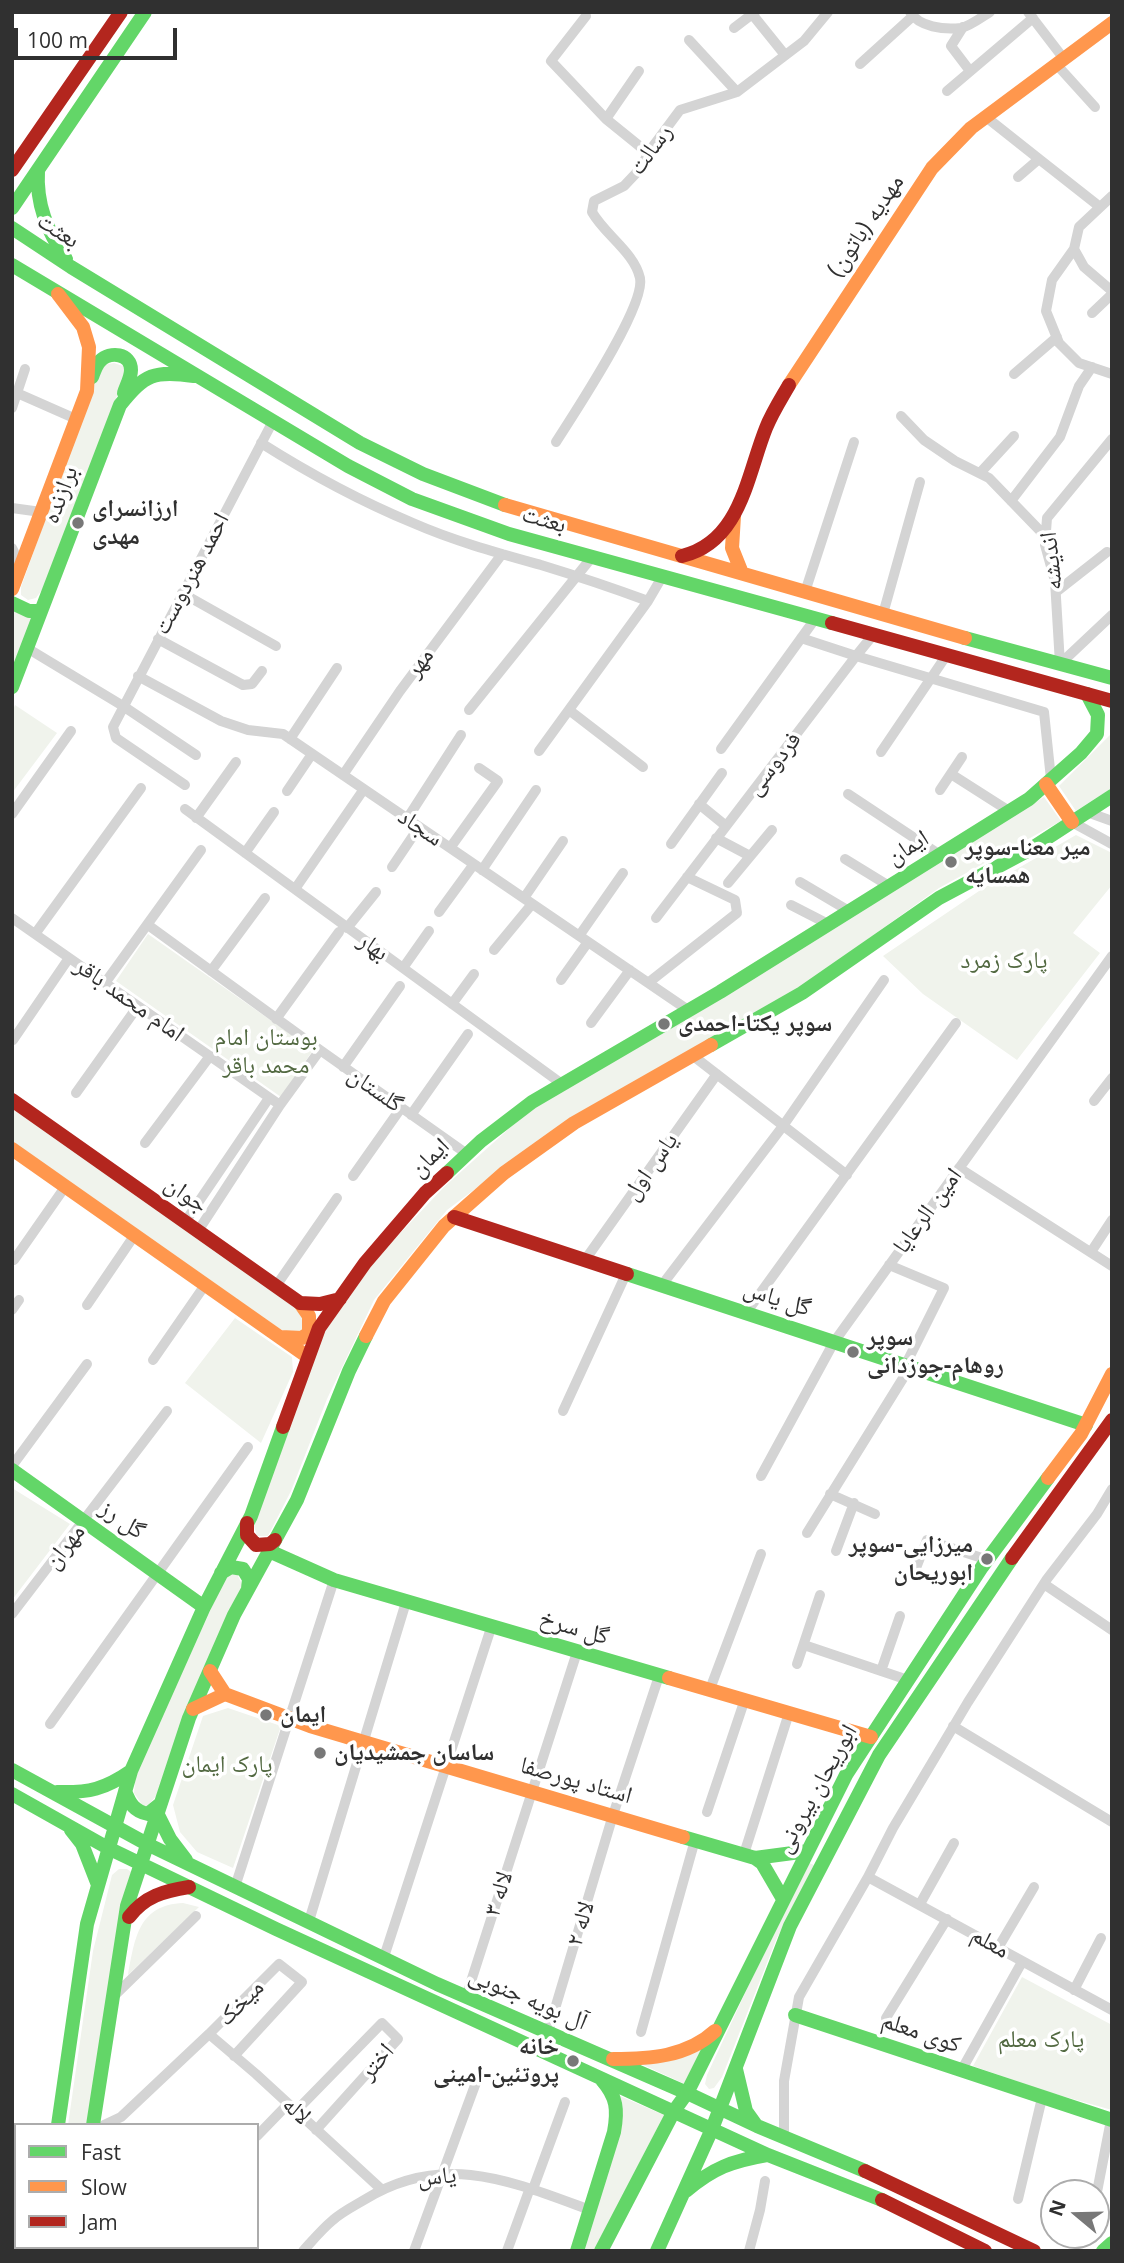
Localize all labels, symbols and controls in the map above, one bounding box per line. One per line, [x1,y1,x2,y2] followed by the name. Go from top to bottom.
[18,14,180,58] scale bar
[27,26,88,54] text: 100 m
[623,119,679,181] street label: رسالت
[821,169,911,283] street label: مهدیه (باتون)
[31,207,85,255] street label: بعثت
[37,462,85,528] street label: برازنده
[92,495,179,551] place label: ارزانسرای مهدی
[519,500,569,540] street label: بعثت
[148,508,236,640] street label: احمد هنردوست
[70,515,86,531] marker: ارزانسرای مهدی
[1035,530,1069,592] street label: اندیشه
[400,642,440,684] street label: مهر
[740,726,808,802] street label: فردوسی
[392,803,448,853] street label: سجاد
[882,824,934,872] street label: ایمان
[965,834,1091,890] place label: میر معنا-سوپر همسایه
[943,854,959,870] marker: میر معنا-سوپر همسایه
[352,926,394,968] street label: بهار
[961,947,1047,975] park label: پارک زمرد
[68,952,190,1048] street label: امام محمد باقر
[678,1010,832,1038] place label: سوپر یکتا-احمدی
[656,1016,672,1032] marker: سوپر یکتا-احمدی
[214,1024,318,1080] park label: بوستان امام محمد باقر
[342,1061,408,1119] street label: گلستان
[617,1128,685,1206] street label: یاس اول
[404,1132,456,1184] street label: ایمان
[887,1163,969,1259] street label: امین الرعایا
[159,1170,213,1220] street label: جوان
[740,1275,814,1323] street label: گل یاس
[867,1324,1004,1380] place label: سوپر روهام-جوزدانی
[845,1344,861,1360] marker: سوپر روهام-جوزدانی
[94,1494,150,1546] street label: گل رز
[38,1519,92,1575] street label: مهران
[849,1531,973,1587] place label: میرزایی-سوپر ابوریحان
[979,1551,995,1567] marker: میرزایی-سوپر ابوریحان
[536,1604,612,1652] street label: گل سرخ
[280,1701,326,1729] place label: ایمان
[258,1707,274,1723] marker: ایمان
[770,1720,864,1858] street label: ابوریحان بیرونی
[334,1739,494,1767] place label: ساسان جمشیدیان
[312,1745,328,1761] marker: ساسان جمشیدیان
[181,1751,273,1779] park label: پارک ایمان
[517,1751,635,1811] street label: استاد پورصفا
[478,1868,520,1920] street label: لاله ۳
[561,1898,601,1950] street label: لاله ۲
[966,1921,1014,1965] street label: معلم
[464,1961,592,2037] street label: آل بویه جنوبی
[212,1974,270,2032] street label: میخک
[878,2006,964,2060] street label: کوی معلم
[998,2026,1084,2054] park label: پارک معلم
[433,2033,559,2089] place label: خانه پروتئین-امینی
[353,2038,401,2086] street label: اختر
[565,2053,581,2069] marker: خانه پروتئین-امینی
[276,2091,316,2131] street label: لاله
[14,2123,259,2249] legend
[81,2138,121,2166] text: Fast
[417,2161,457,2193] street label: یاس
[81,2173,127,2201] text: Slow
[1040,2179,1110,2249] north arrow
[1042,2196,1072,2219] text: N
[81,2208,118,2236] text: Jam

